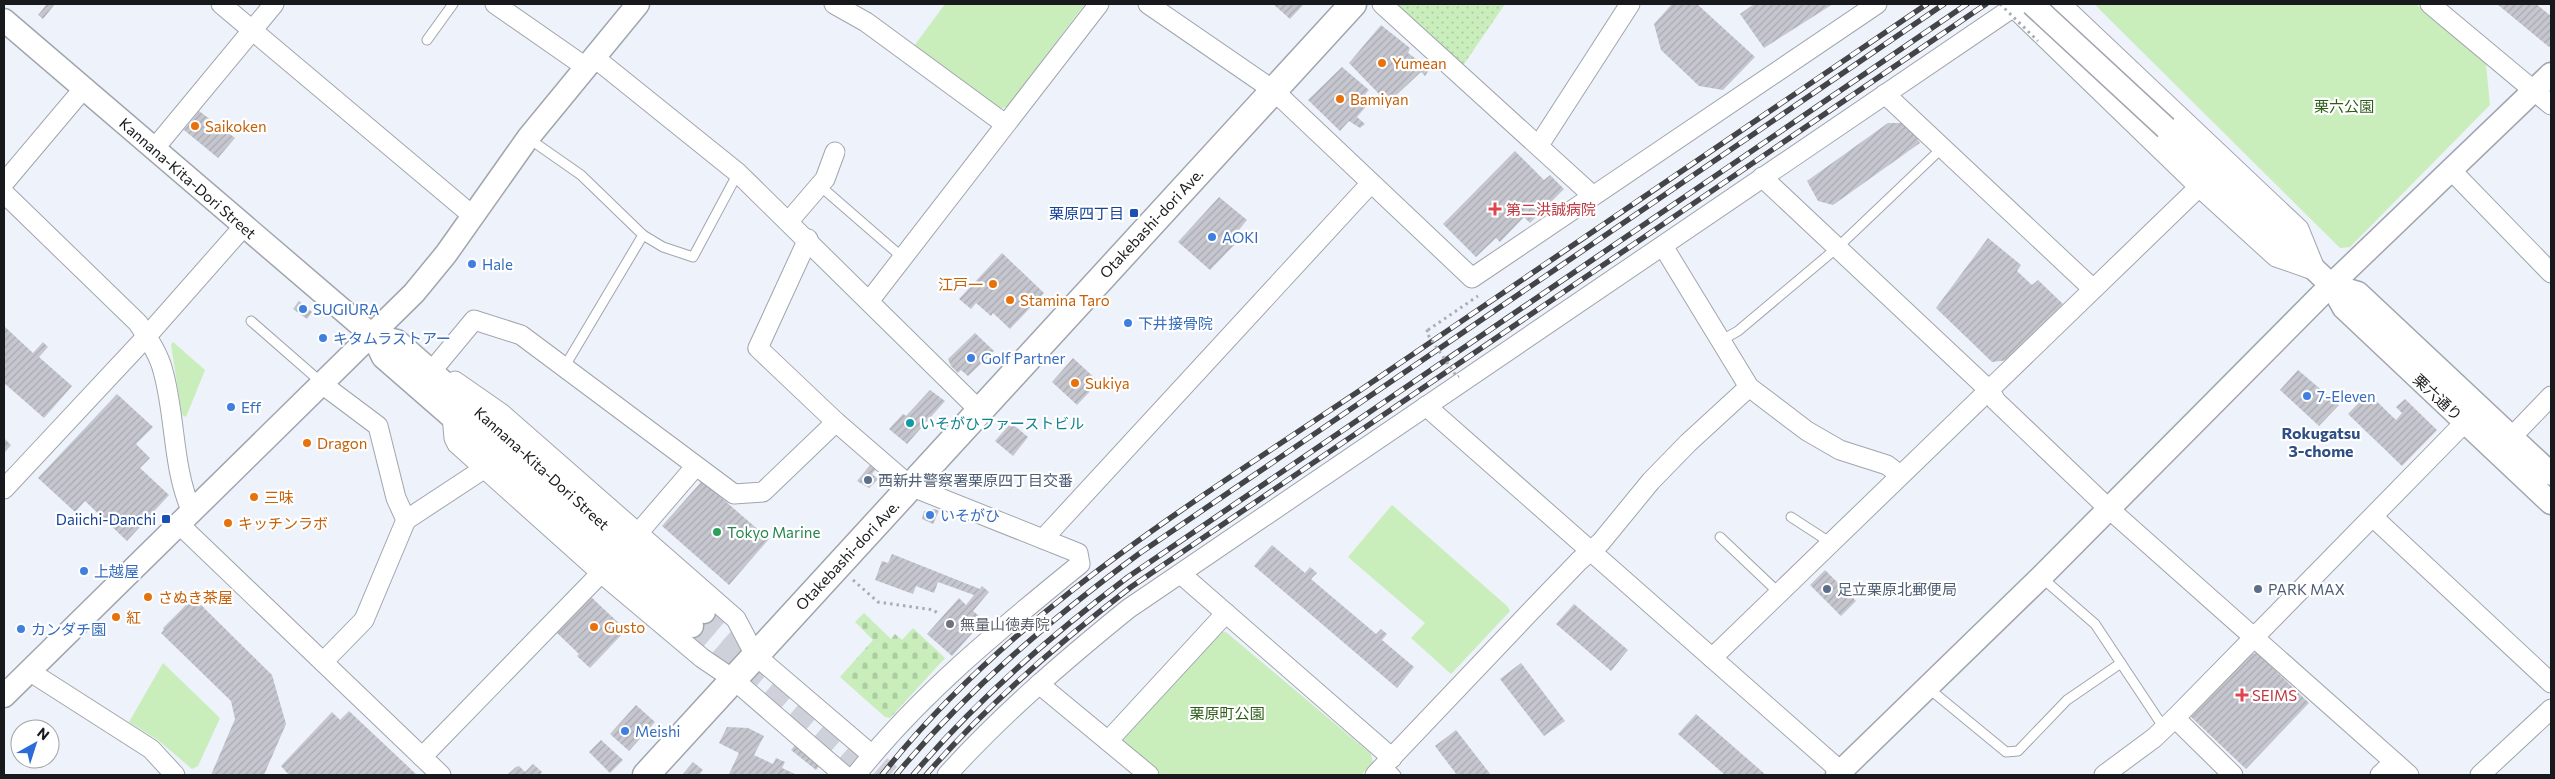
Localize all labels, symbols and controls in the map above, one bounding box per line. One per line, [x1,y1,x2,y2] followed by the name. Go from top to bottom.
[1392,54,1447,72] place label: Yumean
[1376,57,1388,69] marker: Yumean
[1350,90,1409,108] place label: Bamiyan
[1334,93,1346,105] marker: Bamiyan
[2314,97,2374,115] park label: 栗六公園
[116,114,260,242] street label: Kannana-Kita-Dori Street
[205,117,267,135] place label: Saikoken
[189,120,201,132] marker: Saikoken
[1096,165,1206,281] street label: Otakebashi-dori Ave.
[1506,200,1596,218] place label: 第二洪誠病院
[1488,202,1502,216] marker: 第二洪誠病院
[1049,204,1124,222] place label: 栗原四丁目
[1128,207,1140,219] marker: 栗原四丁目
[1222,228,1258,246] place label: AOKI
[1206,231,1218,243] marker: AOKI
[482,255,513,273] place label: Hale
[466,258,478,270] marker: Hale
[938,275,983,293] place label: 江戸一
[987,278,999,290] marker: 江戸一
[1020,291,1110,309] place label: Stamina Taro
[1004,294,1016,306] marker: Stamina Taro
[313,300,379,318] place label: SUGIURA
[297,303,309,315] marker: SUGIURA
[1138,314,1213,332] place label: 下井接骨院
[1122,317,1134,329] marker: 下井接骨院
[333,329,451,347] place label: キタムラストアー
[317,332,329,344] marker: キタムラストアー
[981,349,1065,367] place label: Golf Partner
[965,352,977,364] marker: Golf Partner
[2410,370,2466,424] street label: 栗六通り
[1085,374,1130,392] place label: Sukiya
[1069,377,1081,389] marker: Sukiya
[2317,387,2376,405] place label: 7-Eleven
[2301,390,2313,402] marker: 7-Eleven
[241,398,262,416] place label: Eff
[225,401,237,413] marker: Eff
[471,403,613,533] street label: Kannana-Kita-Dori Street
[920,414,1084,432] place label: いそがひファーストビル
[904,417,916,429] marker: いそがひファーストビル
[2282,423,2360,460] district label: Rokugatsu 3-chome
[317,434,367,452] place label: Dragon
[301,437,313,449] marker: Dragon
[878,471,1073,489] place label: 西新井警察署栗原四丁目交番
[862,474,874,486] marker: 西新井警察署栗原四丁目交番
[264,488,294,506] place label: 三味
[248,491,260,503] marker: 三味
[792,497,902,613] street label: Otakebashi-dori Ave.
[940,506,1000,524] place label: いそがひ
[924,509,936,521] marker: いそがひ
[56,510,156,528] place label: Daiichi-Danchi
[160,513,172,525] marker: Daiichi-Danchi
[238,514,328,532] place label: キッチンラボ
[222,517,234,529] marker: キッチンラボ
[727,523,820,541] place label: Tokyo Marine
[711,526,723,538] marker: Tokyo Marine
[94,562,139,580] place label: 上越屋
[78,565,90,577] marker: 上越屋
[1837,580,1957,598] place label: 足立栗原北郵便局
[2268,580,2345,598] place label: PARK MAX
[1821,583,1833,595] marker: 足立栗原北郵便局
[2252,583,2264,595] marker: PARK MAX
[158,588,233,606] place label: さぬき茶屋
[142,591,154,603] marker: さぬき茶屋
[126,608,141,626] place label: 紅
[110,611,122,623] marker: 紅
[960,615,1050,633] place label: 無量山徳寿院
[604,618,645,636] place label: Gusto
[944,618,956,630] marker: 無量山徳寿院
[31,620,106,638] place label: カンダチ園
[588,621,600,633] marker: Gusto
[15,623,27,635] marker: カンダチ園
[2252,686,2297,704] place label: SEIMS
[2236,689,2248,701] marker: SEIMS
[1189,704,1265,722] park label: 栗原町公園
[10,719,60,769] north arrow
[635,722,680,740] place label: Meishi
[34,724,53,743] text: N
[619,725,631,737] marker: Meishi

